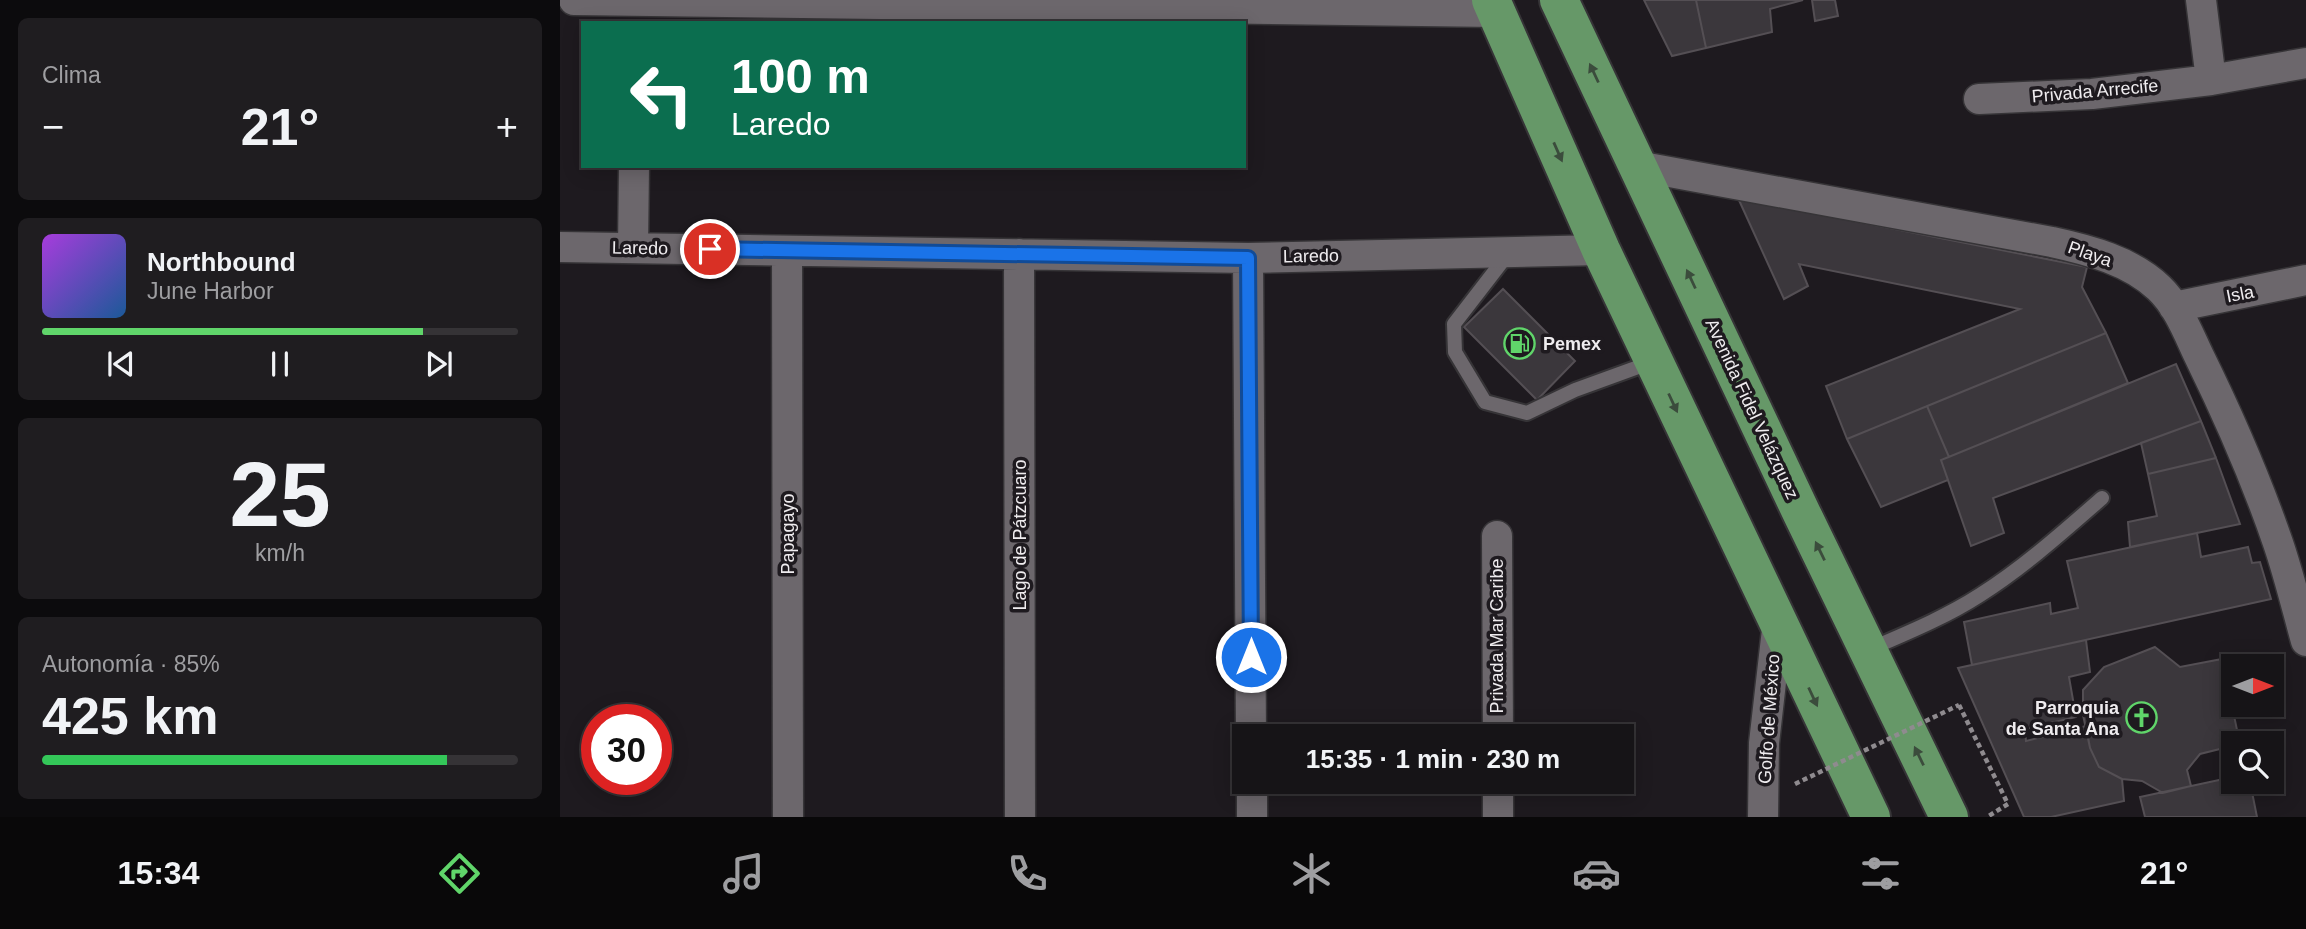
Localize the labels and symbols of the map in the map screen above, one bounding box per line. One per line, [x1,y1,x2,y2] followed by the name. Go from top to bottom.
[1588,63,1599,83] one-way arrow
[2031,76,2159,106] street label: Privada Arrecife
[1552,142,1564,162] one-way arrow
[680,219,740,279] pin
[2065,237,2115,271] street label: Playa
[612,238,668,258] street label: Laredo
[1283,246,1339,266] street label: Laredo
[1685,269,1696,289] one-way arrow
[2224,281,2257,306] street label: Isla
[1701,316,1803,502] street label: Avenida Fidel Velázquez
[1503,327,1537,361] fuel station icon: Pemex
[1543,334,1601,354] place label: Pemex
[1668,393,1679,413] one-way arrow
[1010,459,1030,611] street label: Lago de Pátzcuaro
[778,493,798,575] street label: Papagayo
[1814,541,1826,561] one-way arrow
[1487,558,1507,714] street label: Privada Mar Caribe
[1214,620,1288,694] position arrow
[1754,653,1784,785] street label: Golfo de México
[2221,654,2284,718] north arrow
[1808,687,1819,708] one-way arrow
[2006,698,2120,739] place label: Parroquia de Santa Ana
[2125,701,2159,735] church icon: Parroquia de Santa Ana
[581,704,672,795] speed limit sign: 30
[1914,746,1925,766] one-way arrow

